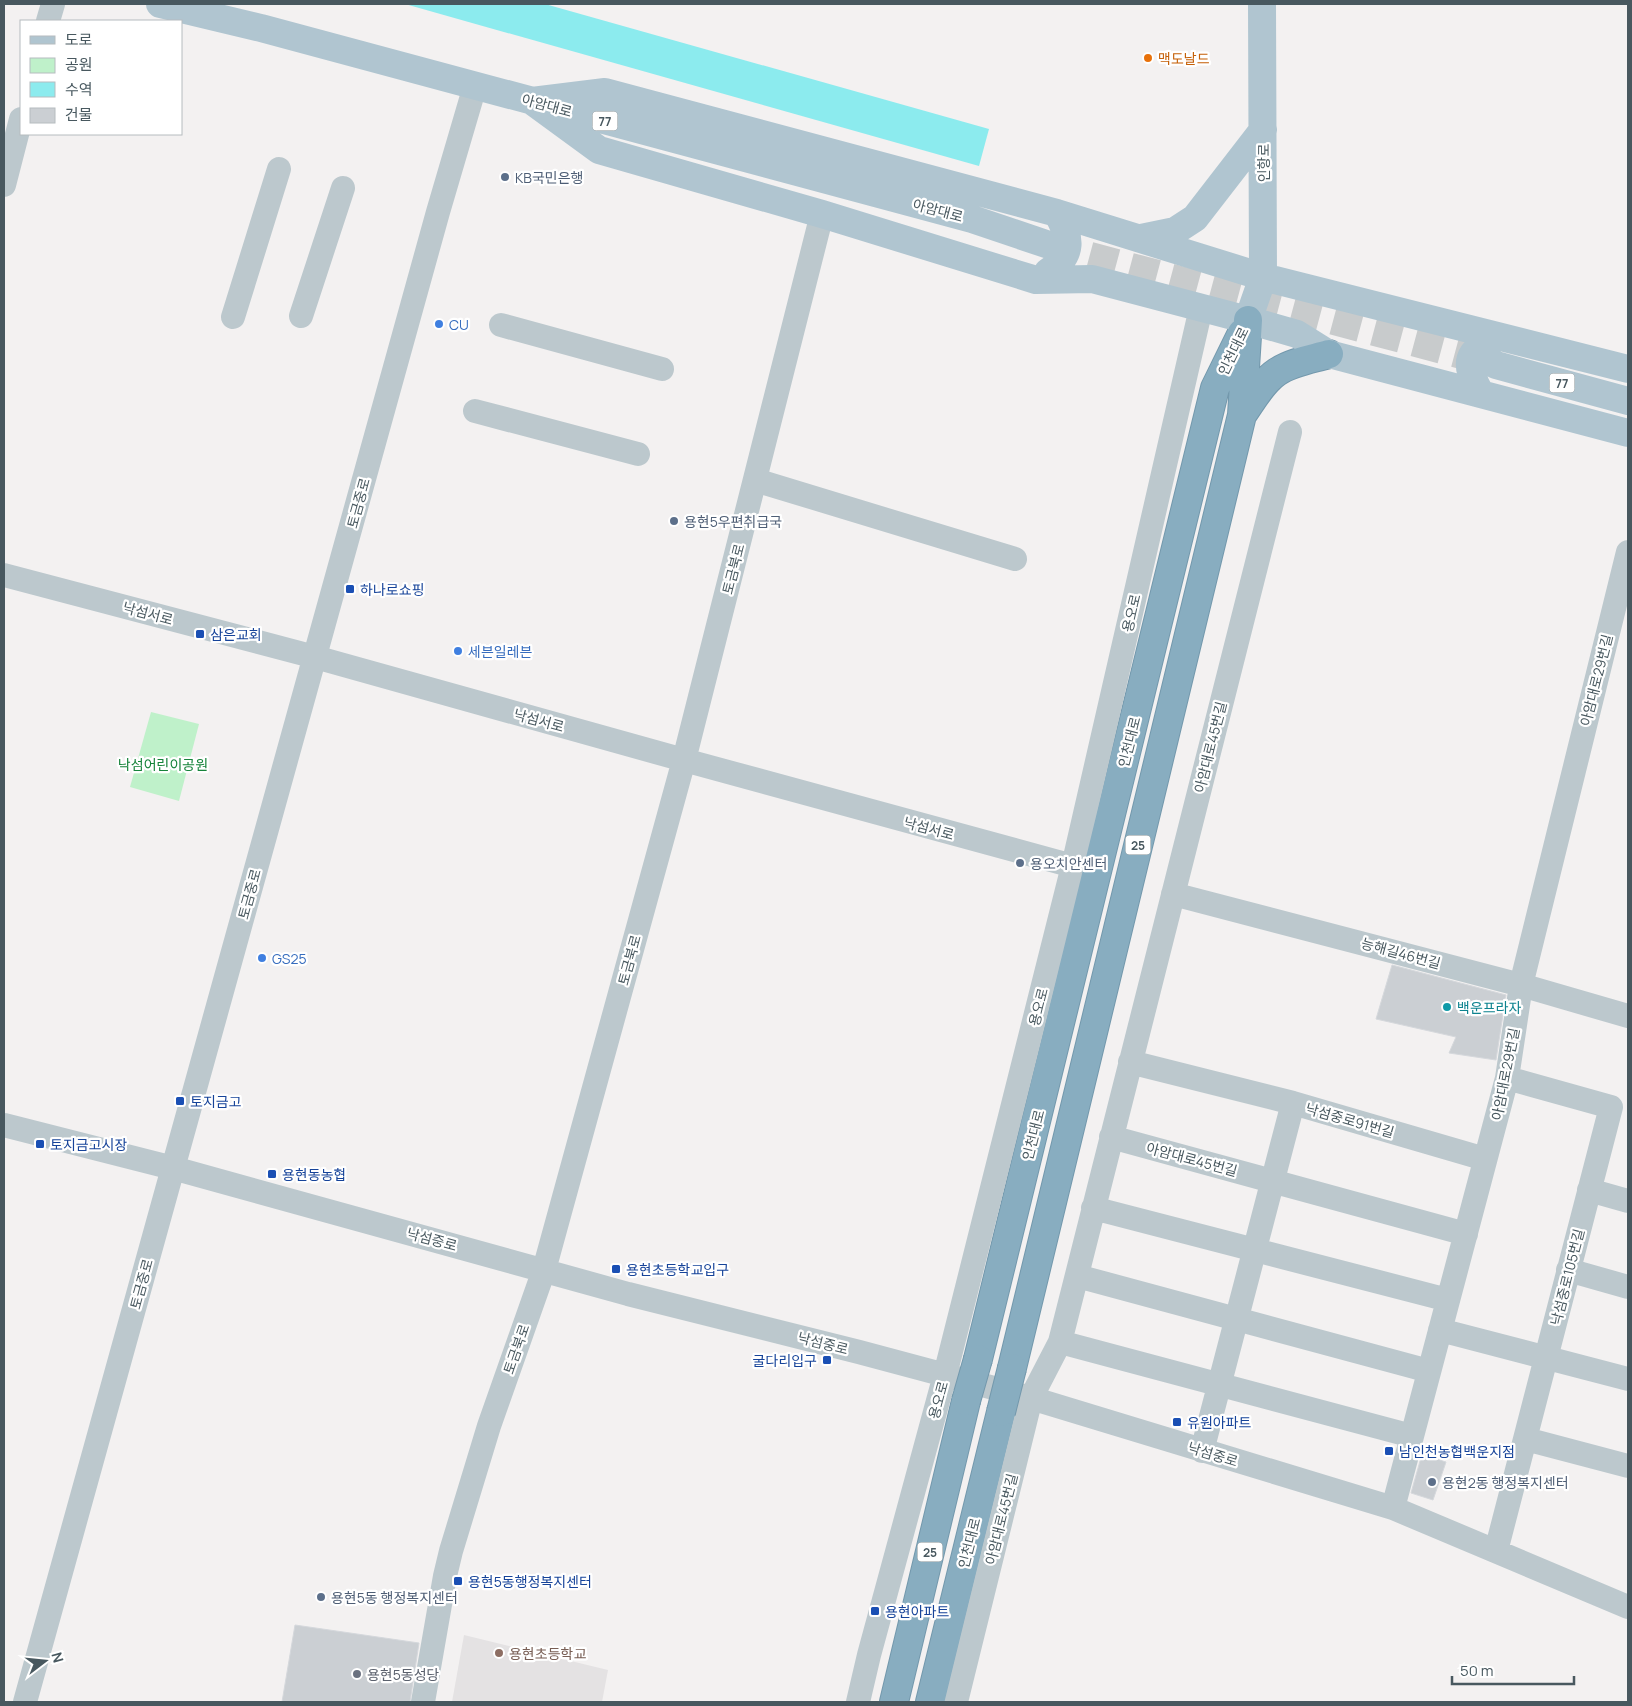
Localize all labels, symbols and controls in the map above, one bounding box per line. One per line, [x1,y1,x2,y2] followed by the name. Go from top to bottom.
[20,20,182,135] legend
[65,29,93,50] text: 도로
[1158,49,1210,68] place label: 맥도날드
[1142,52,1154,64] marker: 맥도날드
[65,54,93,75] text: 공원
[65,79,93,100] text: 수역
[520,89,574,121] street label: 아암대로
[65,104,93,125] text: 건물
[592,112,618,130] road number: 77
[1254,144,1273,182] street label: 인항로
[515,168,583,187] place label: KB국민은행
[499,171,511,183] marker: KB국민은행
[911,194,965,226] street label: 아암대로
[449,315,469,334] place label: CU
[433,318,445,330] marker: CU
[1213,324,1253,378] street label: 인천대로
[1550,373,1574,392] road number: 77
[342,476,374,530] street label: 토금중로
[684,512,782,531] place label: 용현5우편취급국
[668,515,680,527] marker: 용현5우편취급국
[718,542,748,596] street label: 토금북로
[360,580,424,599] place label: 하나로쇼핑
[344,583,356,595] marker: 하나로쇼핑
[1117,592,1145,634] street label: 용오로
[121,597,175,629] street label: 낙섬서로
[210,625,262,644] place label: 삼은교회
[194,628,206,640] marker: 삼은교회
[1575,632,1617,728] street label: 아암대로29번길
[468,642,533,661] place label: 세븐일레븐
[452,645,464,657] marker: 세븐일레븐
[1189,699,1231,795] street label: 아암대로45번길
[512,704,566,736] street label: 낙섬서로
[1114,715,1144,769] street label: 인천대로
[118,755,208,774] park label: 낙섬어린이공원
[902,812,956,844] street label: 낙섬서로
[1126,836,1150,854] road number: 25
[1030,854,1107,873] place label: 용오치안센터
[1014,857,1026,869] marker: 용오치안센터
[233,867,265,921] street label: 토금중로
[613,933,645,987] street label: 토금북로
[1359,933,1443,973] street label: 능해길46번길
[272,949,307,968] place label: GS25
[256,952,268,964] marker: GS25
[1024,986,1052,1028] street label: 용오로
[1457,998,1522,1017] place label: 백운프라자
[1441,1001,1453,1013] marker: 백운프라자
[1487,1026,1523,1122] street label: 아암대로29번길
[190,1092,242,1111] place label: 토지금고
[174,1095,186,1107] marker: 토지금고
[1303,1098,1397,1142] street label: 낙섬중로91번길
[1018,1108,1048,1162] street label: 인천대로
[50,1135,127,1154] place label: 토지금고시장
[34,1138,46,1150] marker: 토지금고시장
[1144,1138,1240,1180] street label: 아암대로45번길
[282,1165,346,1184] place label: 용현동농협
[266,1168,278,1180] marker: 용현동농협
[405,1223,459,1255] street label: 낙섬중로
[1546,1226,1588,1328] street label: 낙섬중로105번길
[125,1257,157,1311] street label: 토금중로
[626,1260,729,1279] place label: 용현초등학교입구
[610,1263,622,1275] marker: 용현초등학교입구
[499,1321,533,1376] street label: 토금북로
[796,1328,850,1358] street label: 낙섬중로
[753,1351,817,1370] place label: 굴다리입구
[821,1354,833,1366] marker: 굴다리입구
[924,1379,952,1421] street label: 용오로
[1187,1413,1252,1432] place label: 유원아파트
[1171,1416,1183,1428] marker: 유원아파트
[1186,1437,1241,1471] street label: 낙섬중로
[1399,1442,1515,1461] place label: 남인천농협백운지점
[1383,1445,1395,1457] marker: 남인천농협백운지점
[980,1471,1022,1567] street label: 아암대로45번길
[1442,1473,1569,1492] place label: 용현2동 행정복지센터
[1426,1476,1438,1488] marker: 용현2동 행정복지센터
[954,1516,984,1570] street label: 인천대로
[918,1542,942,1561] road number: 25
[468,1572,592,1591] place label: 용현5동행정복지센터
[452,1575,464,1587] marker: 용현5동행정복지센터
[331,1588,458,1607] place label: 용현5동 행정복지센터
[315,1591,327,1603] marker: 용현5동 행정복지센터
[885,1602,950,1621] place label: 용현아파트
[869,1605,881,1617] marker: 용현아파트
[20,1636,70,1686] north arrow
[509,1644,586,1663] place label: 용현초등학교
[493,1647,505,1659] marker: 용현초등학교
[47,1650,68,1665] text: N
[1452,1654,1574,1686] scale bar
[1460,1660,1494,1681] text: 50 m
[367,1665,440,1684] place label: 용현5동성당
[351,1668,363,1680] marker: 용현5동성당

